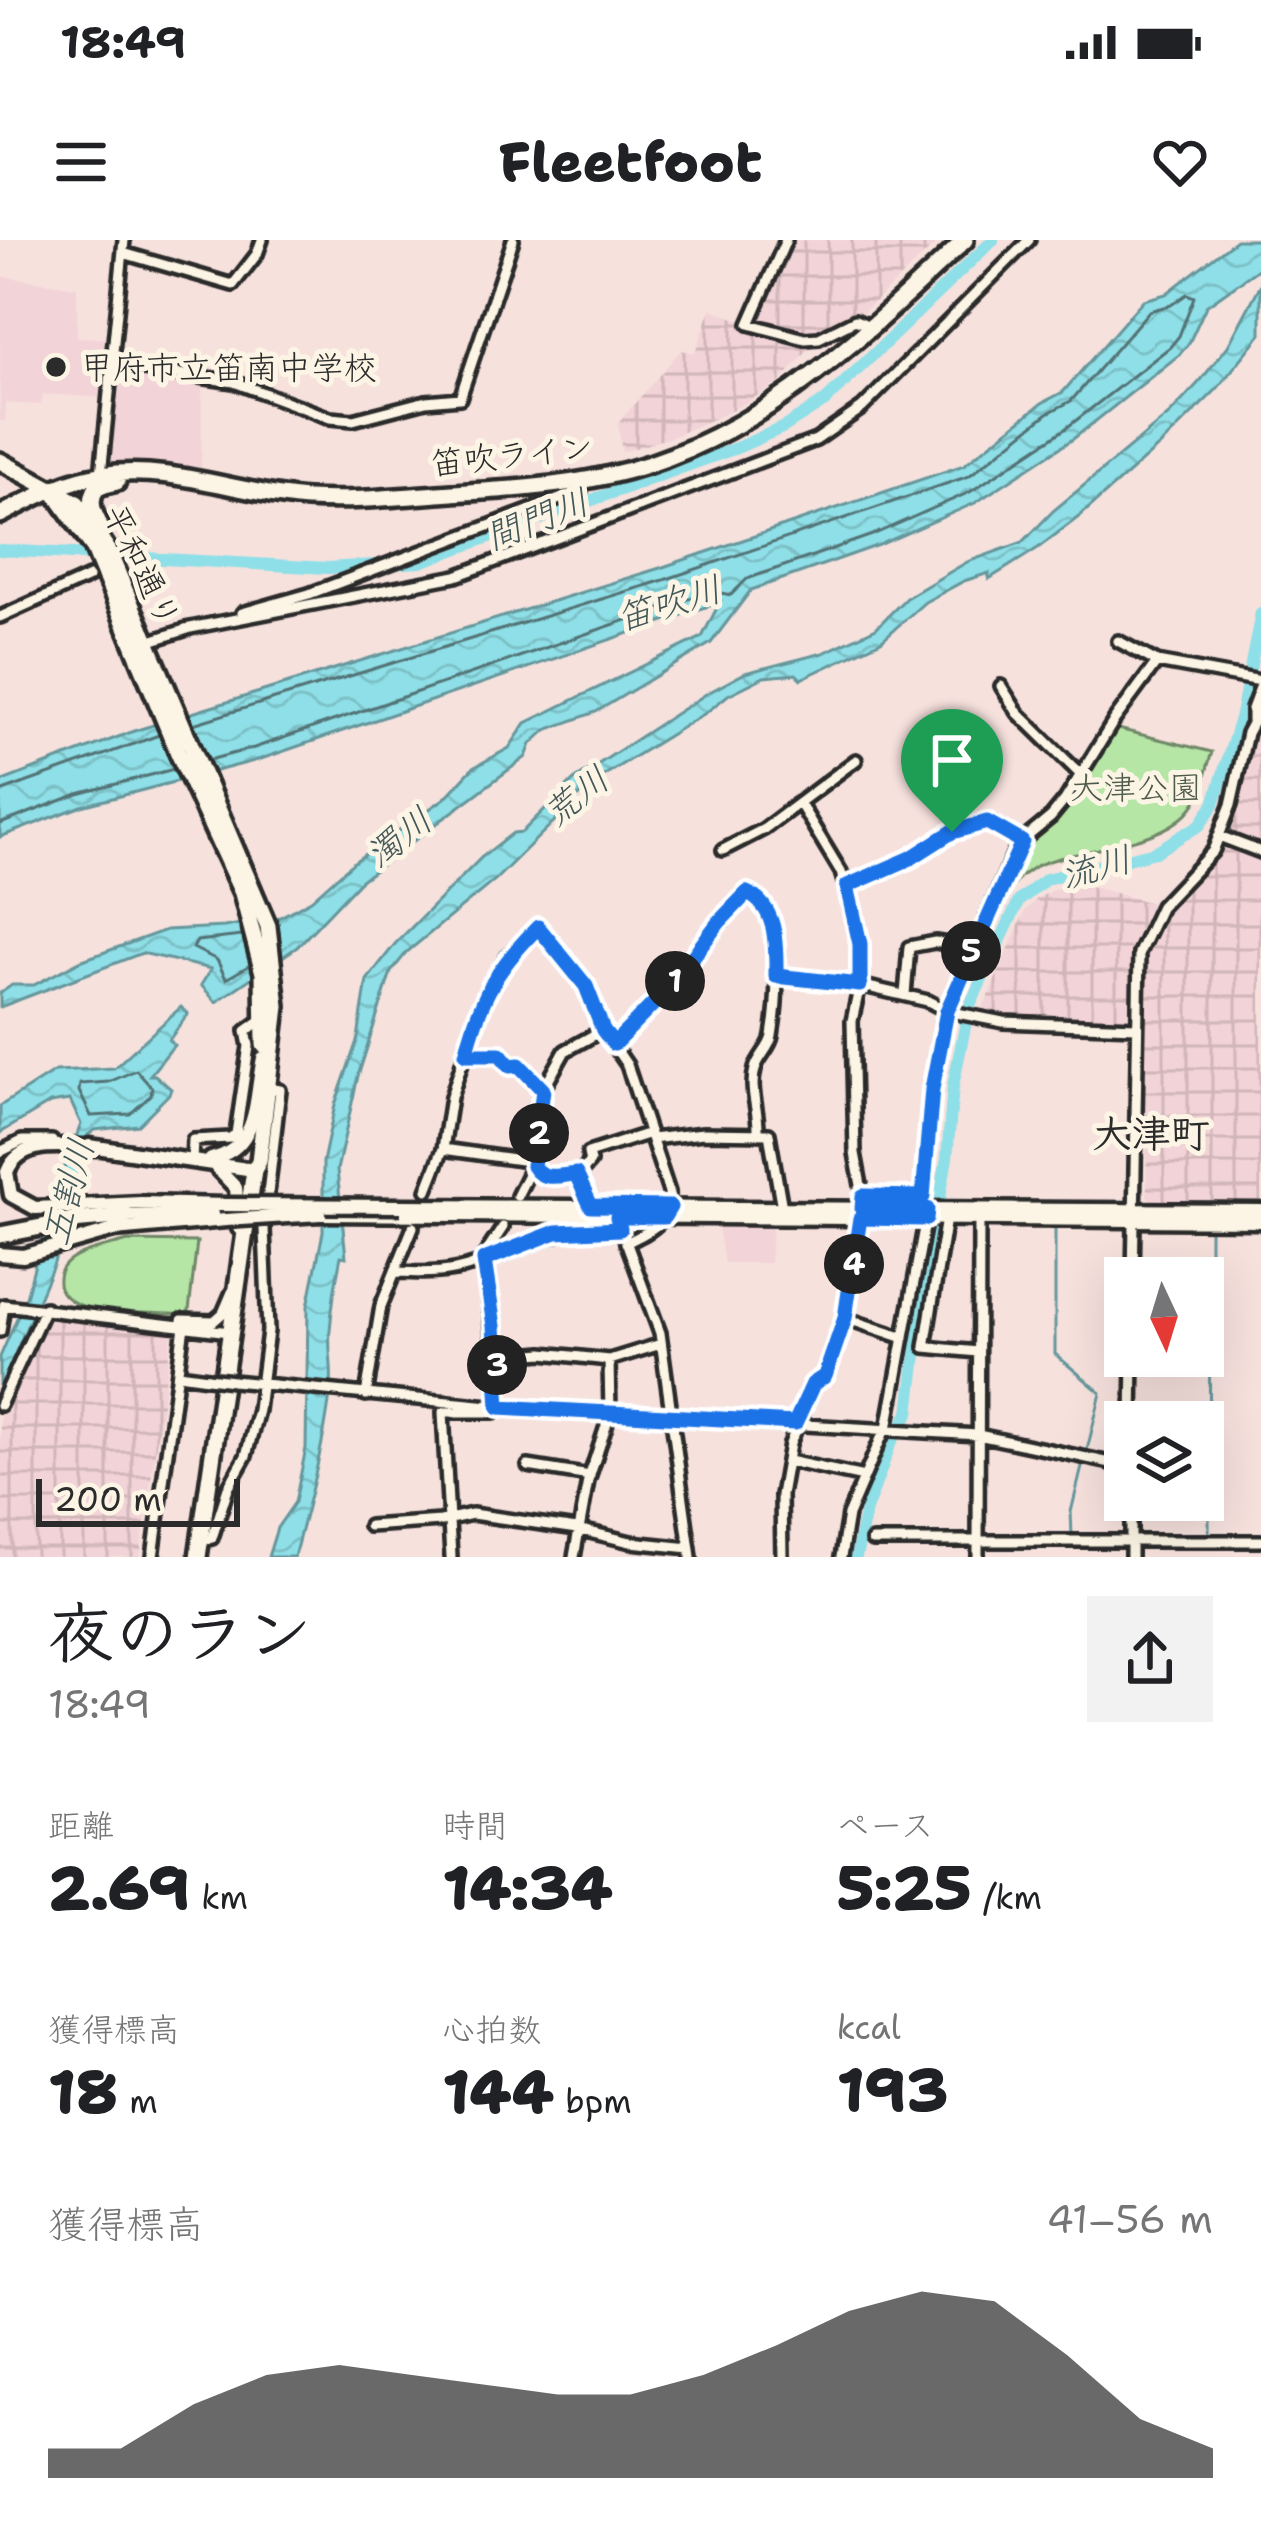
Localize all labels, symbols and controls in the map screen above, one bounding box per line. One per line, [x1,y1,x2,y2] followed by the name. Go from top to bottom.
[60,12,186,72] text: 18:49
[499,126,762,198] text: Fleetfoot
[48,129,114,195] icon: menu
[1147,129,1213,195] icon: heart
[80,345,377,390] place label: 甲府市立笛南中学校
[43,354,69,380] marker: 甲府市立笛南中学校
[428,424,596,486] street label: 笛吹ライン
[478,477,596,561] water label: 間門川
[93,497,191,635] street label: 平和通り
[610,564,728,642] water label: 笛吹川
[901,709,1003,832] pin
[919,727,985,793] icon: arrive
[533,755,619,837] water label: 荒川
[1070,765,1202,810] park label: 大津公園
[356,796,442,878] water label: 濁川
[1055,834,1137,900] water label: 流川
[941,921,1001,981] pin: 5
[961,928,981,973] text: 5
[645,951,705,1011] pin: 1
[667,958,683,1003] text: 1
[509,1103,569,1163] pin: 2
[1092,1107,1210,1159] district label: 大津町
[527,1110,551,1155] text: 2
[30,1133,106,1251] water label: 五割川
[824,1234,884,1294] pin: 4
[842,1241,866,1286] text: 4
[1104,1257,1224,1377] north arrow
[1104,1257,1224,1521] map controls
[467,1335,527,1395] pin: 3
[485,1342,509,1387] text: 3
[1104,1401,1224,1521] button: layers
[36,1473,240,1526] scale bar
[54,1477,162,1522] text: 200 m
[48,1589,312,1677] text: 夜のラン
[1087,1596,1213,1722] button: share
[48,1678,151,1730] text: 18:49
[48,1803,114,1848] text: 距離
[442,1803,508,1848] text: 時間
[837,1803,934,1848] text: ペース
[48,1848,190,1928] text: 2.69
[442,1848,613,1928] text: 14:34
[837,1848,972,1928] text: 5:25
[190,1875,248,1920] text: km
[972,1875,1042,1920] text: /km
[837,2005,901,2050] text: kcal
[48,2007,180,2052] text: 獲得標高
[442,2007,541,2052] text: 心拍数
[837,2050,948,2130] text: 193
[48,2052,118,2132] text: 18
[442,2052,554,2132] text: 144
[118,2079,158,2124] text: m
[554,2079,632,2124] text: bpm
[1047,2193,1213,2245] text: 41–56 m
[48,2198,204,2250] text: 獲得標高

